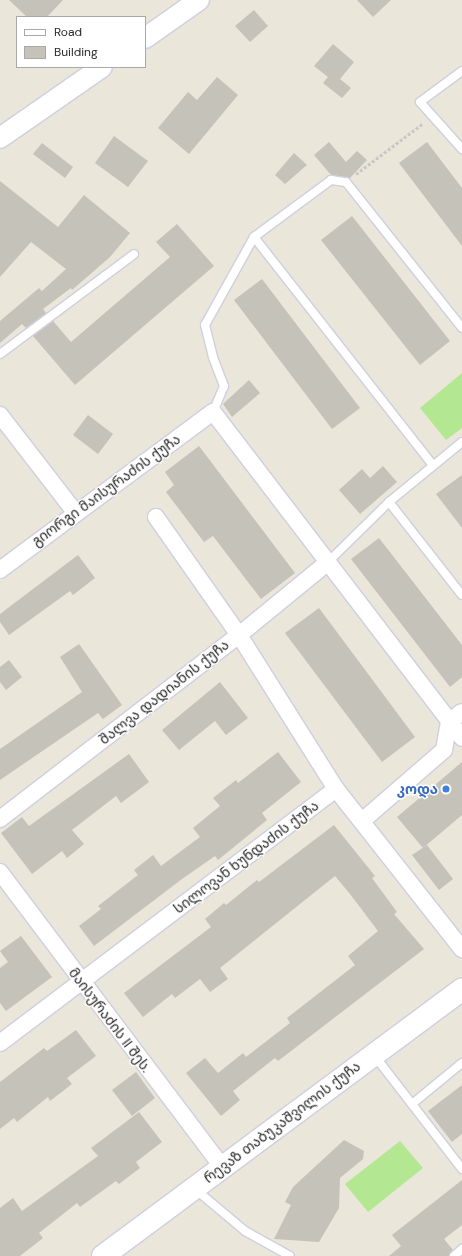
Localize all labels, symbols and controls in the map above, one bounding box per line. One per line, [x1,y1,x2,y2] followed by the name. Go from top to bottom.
[16,16,146,68] legend
[54,24,82,40] text: Road
[54,44,98,60] text: Building
[28,430,184,550] street label: გიორგი მაისურაძის ქუჩა
[96,636,232,748] street label: შალვა დადიანის ქუჩა
[397,781,438,797] place label: კოდა
[441,784,451,794] marker: კოდა
[170,797,322,917] street label: სილოვან ხუნდაძის ქუჩა
[65,965,155,1075] street label: მაისურაძის II შეს.
[200,1058,364,1186] street label: რევაზ თაბუკაშვილის ქუჩა

